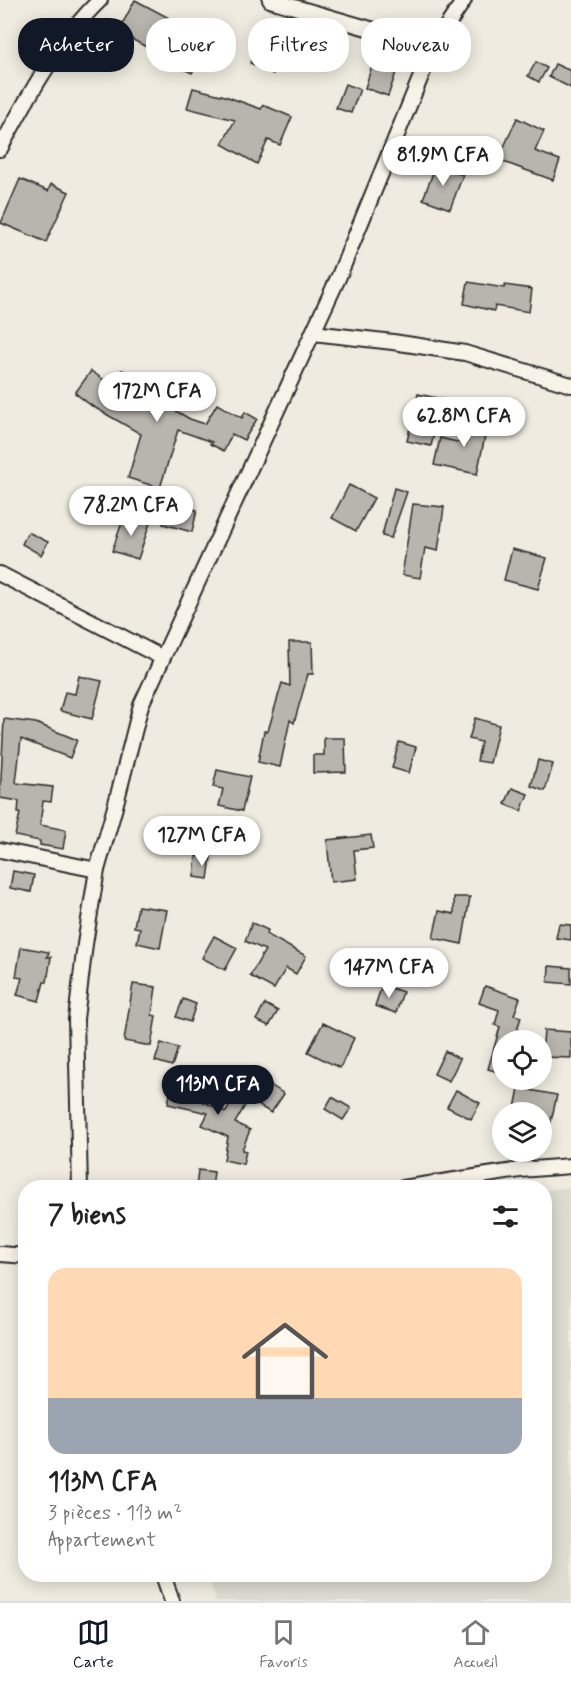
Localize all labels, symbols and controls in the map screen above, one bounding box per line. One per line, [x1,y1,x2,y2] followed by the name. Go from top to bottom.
[18,18,134,72] chip: Acheter
[146,18,236,72] chip: Louer
[248,18,349,72] chip: Filtres
[361,18,471,72] chip: Nouveau
[374,136,512,187] pin: 81.9M CFA
[397,142,489,169] text: 81.9M CFA
[95,372,219,423] pin: 172M CFA
[112,378,202,405] text: 172M CFA
[395,397,533,448] pin: 62.8M CFA
[417,403,511,430] text: 62.8M CFA
[62,486,200,537] pin: 78.2M CFA
[83,492,179,519] text: 78.2M CFA
[140,816,264,867] pin: 127M CFA
[157,822,247,849] text: 127M CFA
[327,948,451,999] pin: 147M CFA
[344,954,434,981] text: 147M CFA
[492,1030,552,1162] map controls
[492,1030,552,1090] button: locate
[156,1065,280,1116] pin: 113M CFA
[176,1071,260,1098] text: 113M CFA
[492,1102,552,1162] button: layers
[48,1199,126,1233] text: 7 biens
[489,1200,522,1233] icon: filters
[231,1307,339,1415] icon: home
[48,1466,158,1500] text: 113M CFA
[48,1500,182,1527] text: 3 pièces · 113 m²
[48,1527,156,1554] text: Appartement
[73,1616,114,1673] tab: Carte
[259,1616,308,1673] tab: Favoris
[453,1616,498,1673] tab: Accueil

